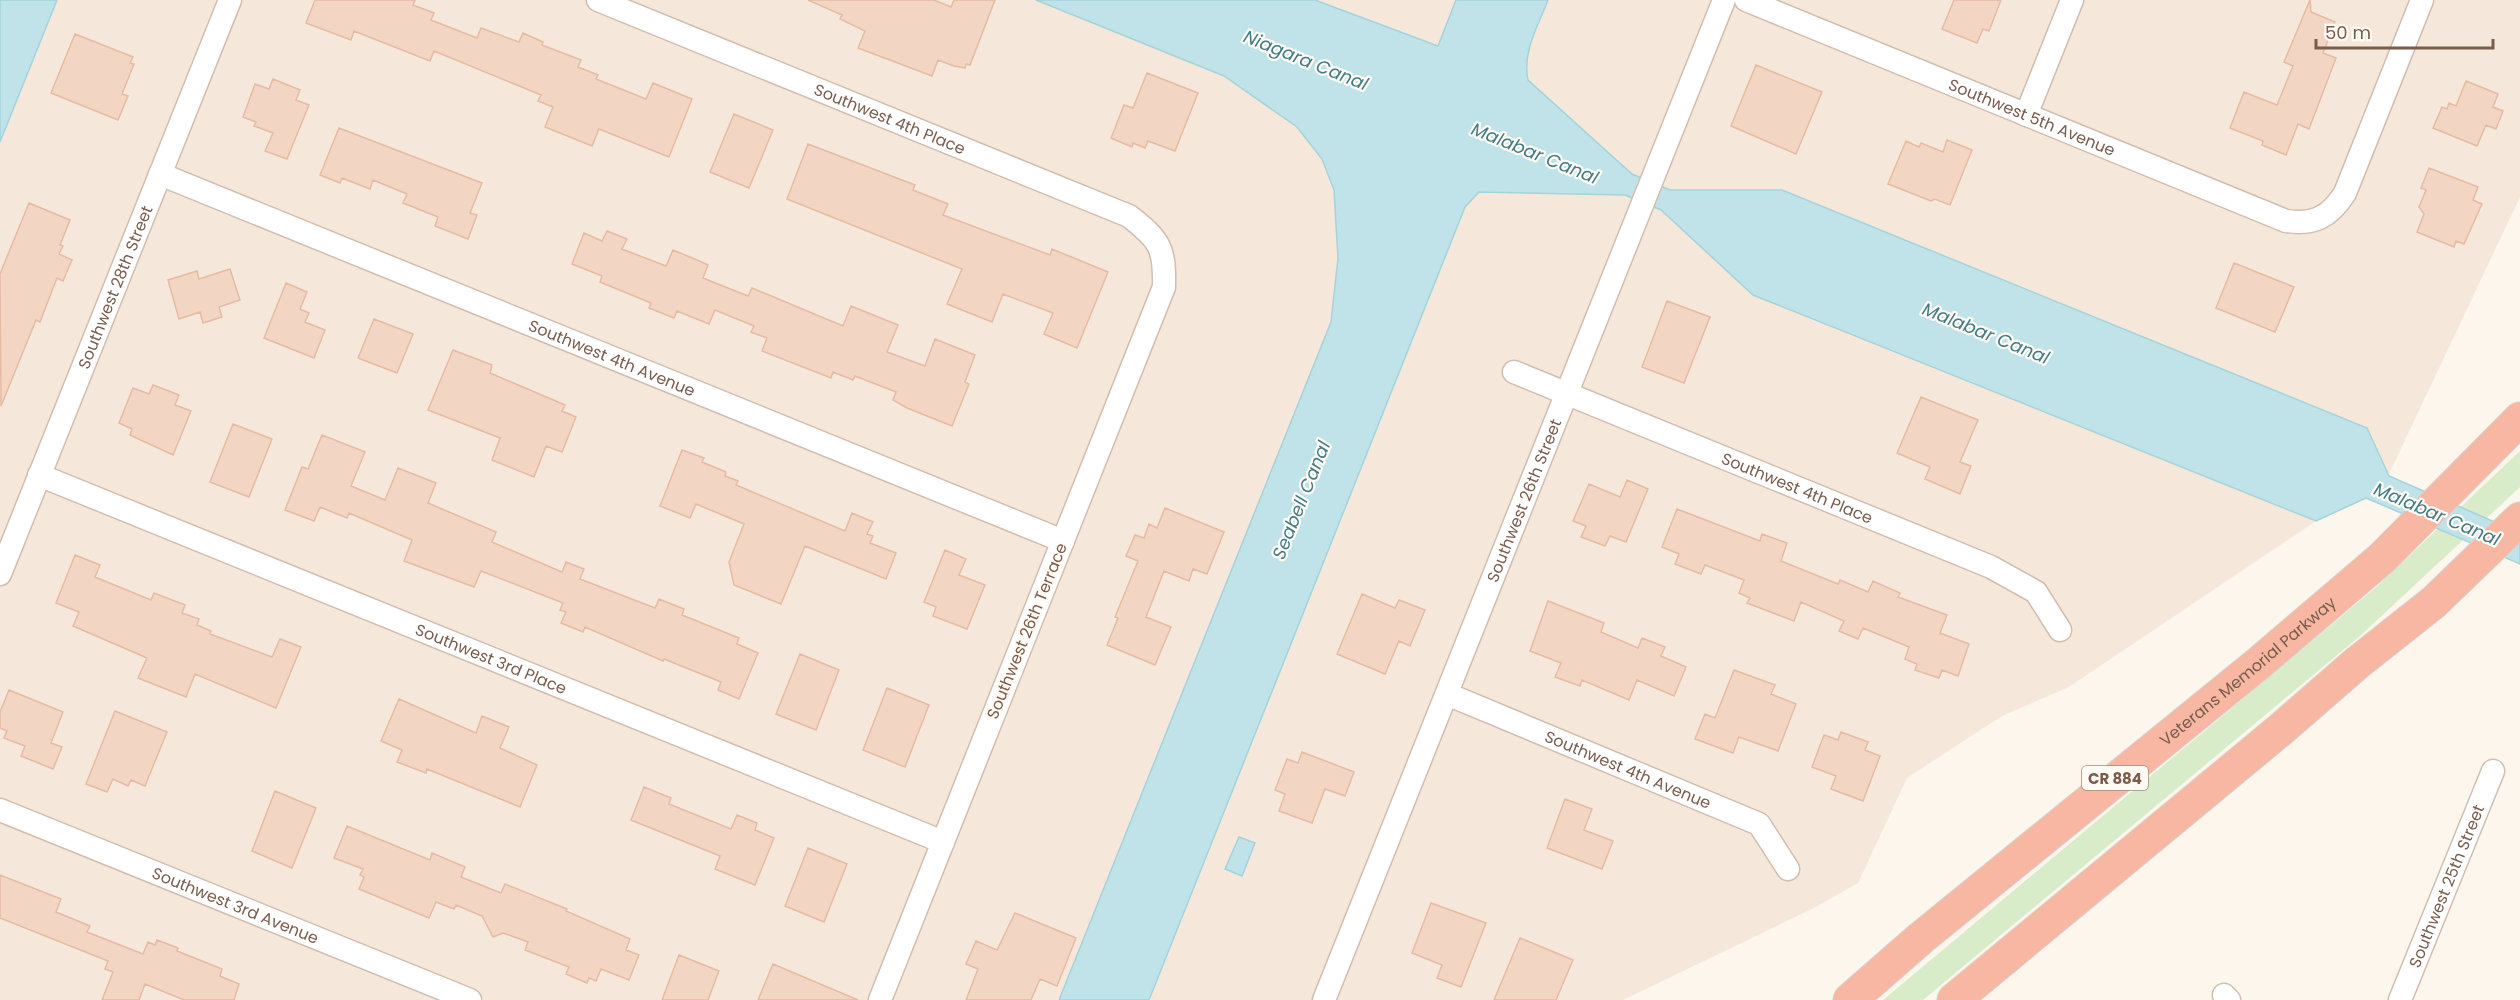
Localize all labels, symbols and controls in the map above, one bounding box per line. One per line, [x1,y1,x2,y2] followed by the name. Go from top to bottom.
[2316,12,2493,50] scale bar
[2325,20,2371,45] text: 50 m
[1240,24,1372,97] water label: Niagara Canal
[1945,73,2119,161] street label: Southwest 5th Avenue
[811,78,969,160] street label: Southwest 4th Place
[1468,116,1603,190] water label: Malabar Canal
[72,202,158,372] street label: Southwest 28th Street
[1919,296,2054,370] water label: Malabar Canal
[525,314,699,402] street label: Southwest 4th Avenue
[1481,415,1567,586] street label: Southwest 26th Street
[1266,437,1336,563] water label: Seabell Canal
[1718,447,1876,529] street label: Southwest 4th Place
[2370,476,2504,552] water label: Malabar Canal
[981,539,1073,723] street label: Southwest 26th Terrace
[2154,591,2341,751] street label: Veterans Memorial Parkway
[412,617,570,700] street label: Southwest 3rd Place
[1541,725,1715,814] street label: Southwest 4th Avenue
[2082,766,2148,790] road number: CR 884
[2403,801,2490,971] street label: Southwest 25th Street
[149,861,322,949] street label: Southwest 3rd Avenue

